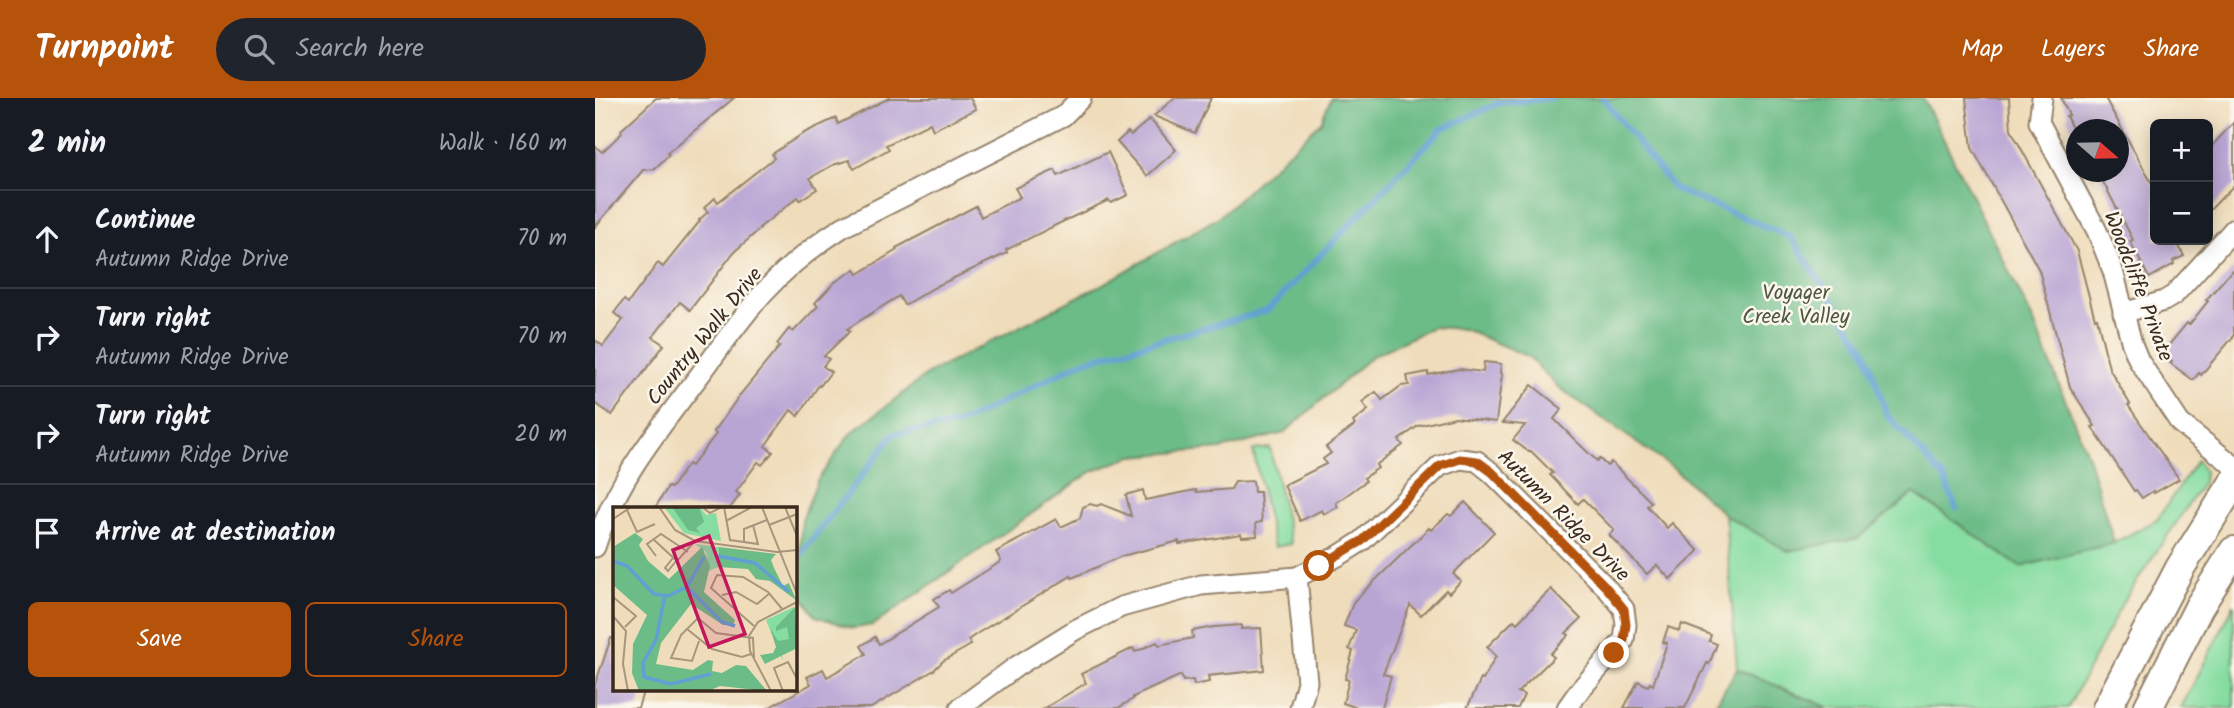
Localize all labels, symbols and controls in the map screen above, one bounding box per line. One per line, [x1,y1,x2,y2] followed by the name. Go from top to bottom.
[216,18,706,81] search box
[35,23,174,76] text: Turnpoint
[296,28,424,70] text: Search here
[240,30,278,68] icon: search
[1961,30,2003,69] text: Map
[2041,30,2105,69] text: Layers
[2143,30,2199,69] text: Share
[2066,119,2129,182] north arrow
[2150,119,2213,245] map controls
[2150,119,2213,182] button: +
[28,120,106,168] text: 2 min
[439,126,567,162] text: Walk · 160 m
[2150,182,2213,245] button: −
[95,200,196,242] text: Continue
[2094,207,2182,367] street label: Woodcliffe Private
[28,220,66,258] icon: ahead
[517,221,567,257] text: 70 m
[95,242,289,278] text: Autumn Ridge Drive
[639,260,772,413] street label: Country Walk Drive
[1742,277,1850,334] park label: Voyager Creek Valley
[95,298,211,340] text: Turn right
[28,318,66,356] icon: right
[517,319,567,355] text: 70 m
[95,340,289,376] text: Autumn Ridge Drive
[95,396,211,438] text: Turn right
[28,416,66,454] icon: right
[515,417,567,453] text: 20 m
[95,438,289,474] text: Autumn Ridge Drive
[1489,442,1638,591] street label: Autumn Ridge Drive
[613,507,796,690] inset map
[95,512,335,554] text: Arrive at destination
[28,514,66,552] icon: arrive
[1303,550,1334,581] route start
[28,602,291,677] button: Save
[305,602,567,677] button: Share
[1598,637,1629,668] route end

